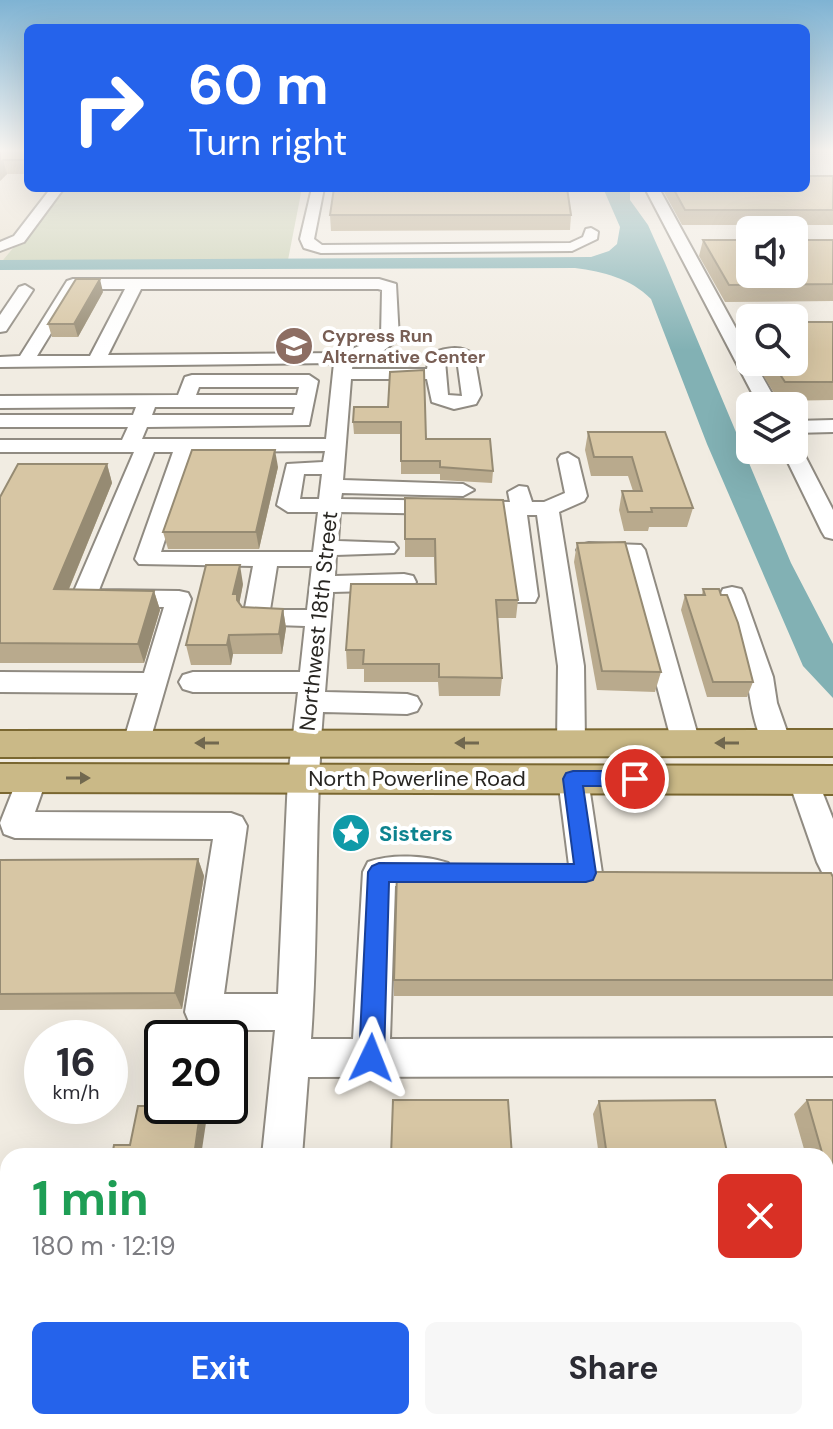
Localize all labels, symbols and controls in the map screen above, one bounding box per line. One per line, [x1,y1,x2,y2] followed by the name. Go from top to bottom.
[188,48,329,121] text: 60 m
[56,56,160,160] icon: right
[188,119,347,166] text: Turn right
[736,216,808,464] map controls
[736,216,808,288] button: sound
[736,304,808,376] button: search
[322,324,485,369] place label: Cypress Run Alternative Center
[273,325,315,367] school or university icon: Cypress Run Alternative Center
[736,392,808,464] button: layers
[293,510,344,733] street label: Northwest 18th Street
[194,737,219,749] one-way arrow
[454,737,479,749] one-way arrow
[714,737,739,749] one-way arrow
[601,745,669,813] pin
[613,757,657,801] icon: arrive
[308,764,526,793] street label: North Powerline Road
[66,772,91,784] one-way arrow
[330,812,372,854] place icon: Sisters
[379,819,453,848] place label: Sisters
[329,1016,413,1100] position arrow
[144,1020,248,1124] speed limit sign: 20
[56,1036,96,1088] text: 16
[52,1079,100,1105] text: km/h
[32,1167,149,1230] text: 1 min
[718,1174,802,1258] button: close
[32,1229,176,1263] text: 180 m · 12:19
[32,1322,409,1414] button: Exit
[425,1322,802,1414] button: Share

